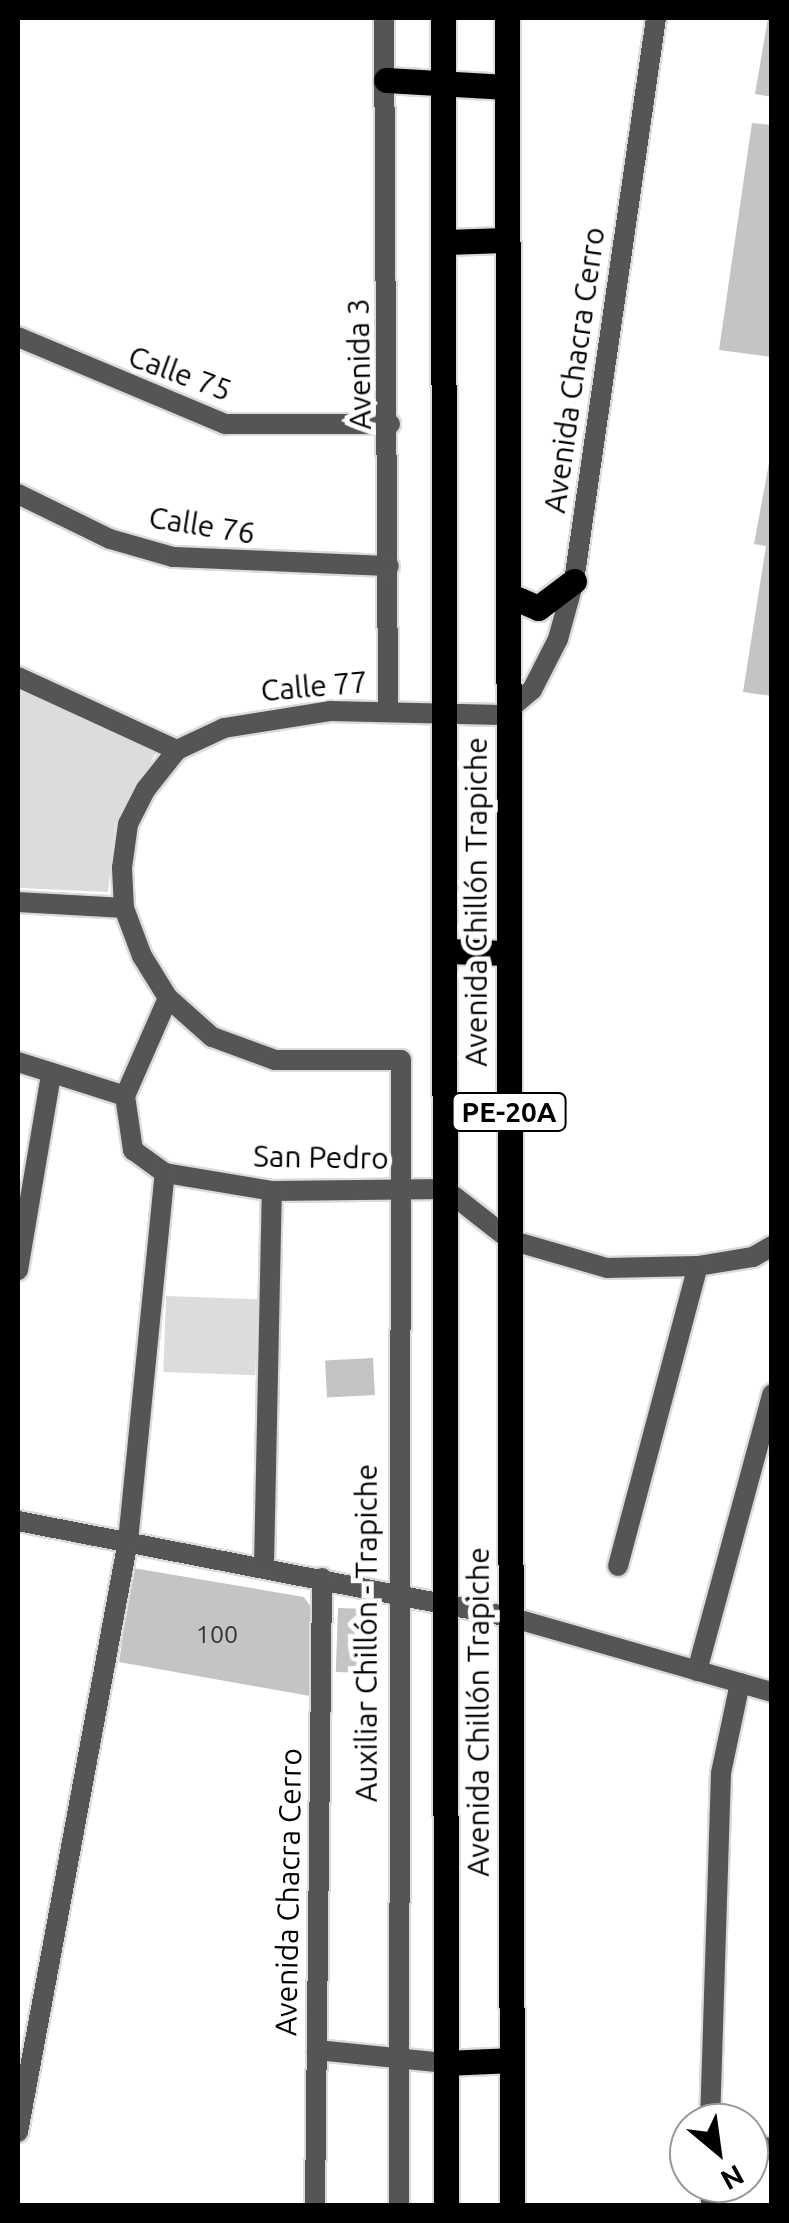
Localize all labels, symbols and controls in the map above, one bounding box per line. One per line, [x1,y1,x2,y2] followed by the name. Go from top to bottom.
[536,225,612,515] street label: Avenida Chacra Cerro
[340,298,378,430] street label: Avenida 3
[124,338,236,408] street label: Calle 75
[146,499,258,551] street label: Calle 76
[259,663,369,709] street label: Calle 77
[458,737,494,1067] street label: Avenida Chillón Trapiche
[452,1089,566,1135] road number: PE-20A
[253,1138,389,1176] street label: San Pedro
[348,1464,384,1802] street label: Auxiliar Chillón - Trapiche
[460,1547,496,1877] street label: Avenida Chillón Trapiche
[196,1619,238,1649] house number: 100
[267,1748,309,2036] street label: Avenida Chacra Cerro
[669,2103,769,2203] north arrow
[716,2159,749,2197] text: N

